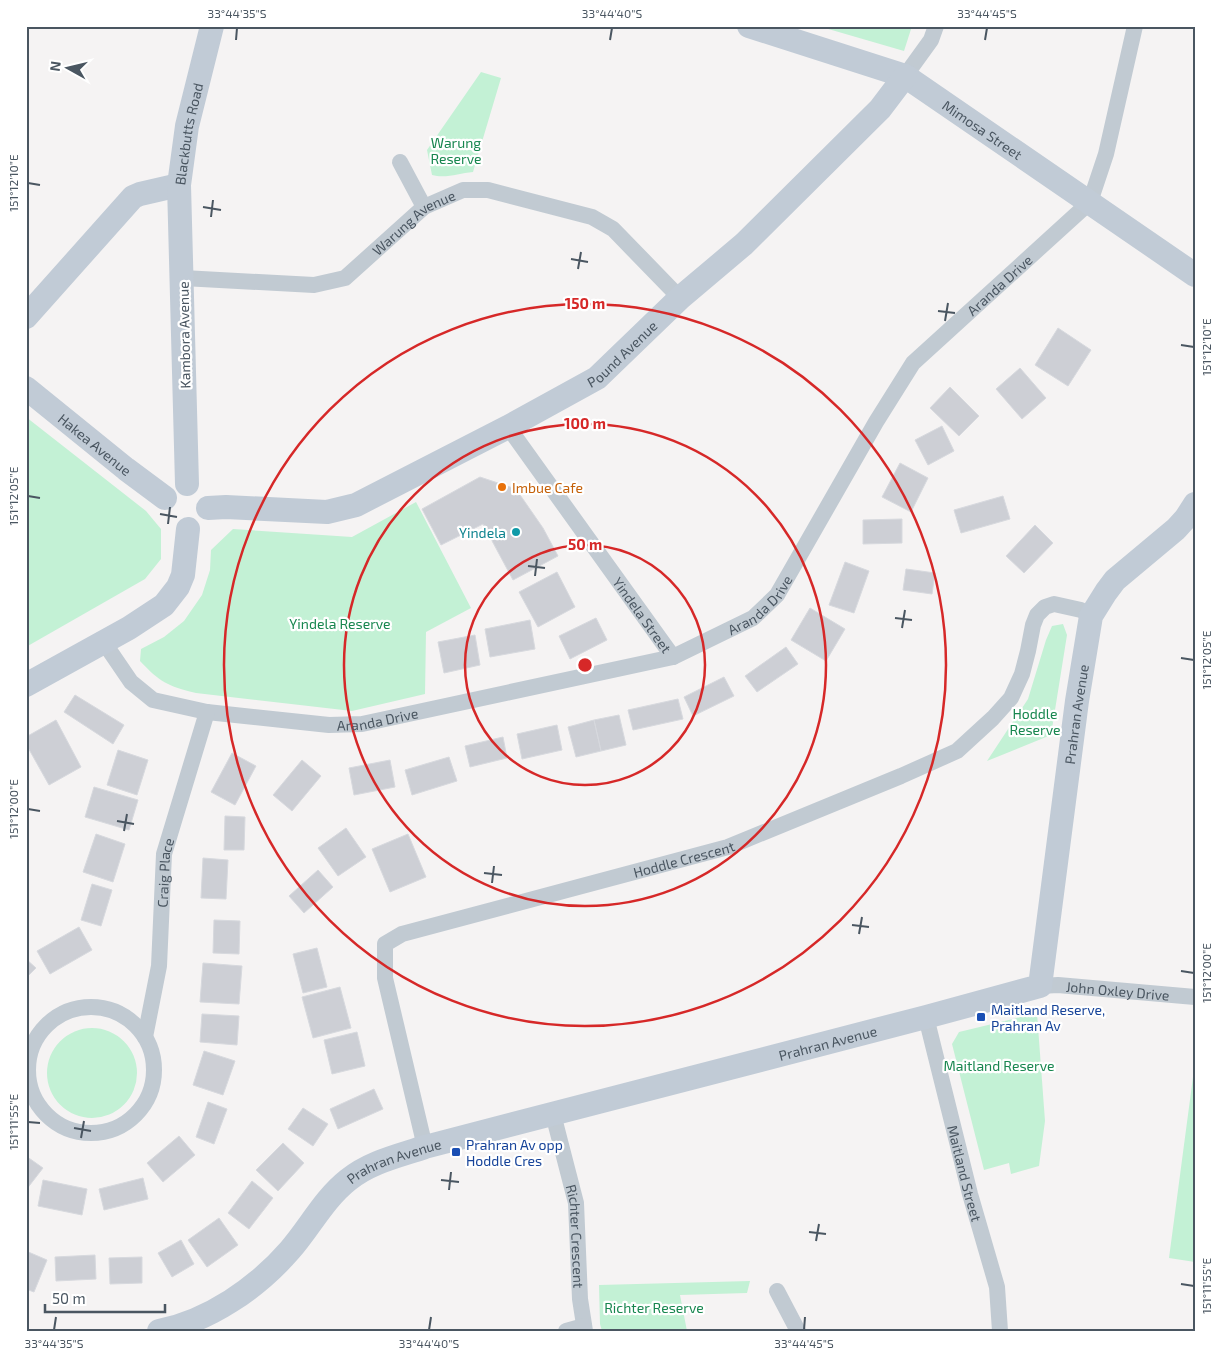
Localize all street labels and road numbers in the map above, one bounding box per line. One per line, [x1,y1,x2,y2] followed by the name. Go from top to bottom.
[171,81,206,186] street label: Blackbutts Road
[940,96,1026,163] street label: Mimosa Street
[368,186,458,258] street label: Warung Avenue
[963,251,1035,319] street label: Aranda Drive
[175,281,193,389] street label: Kambora Avenue
[584,317,660,390] street label: Pound Avenue
[55,409,135,479] street label: Hakea Avenue
[725,572,795,638] street label: Aranda Drive
[610,574,676,656] street label: Yindela Street
[1060,663,1091,765] street label: Prahran Avenue
[337,704,420,733] street label: Aranda Drive
[153,836,177,908] street label: Craig Place
[631,837,737,880] street label: Hoddle Crescent
[1065,977,1170,1003] street label: John Oxley Drive
[777,1022,879,1063] street label: Prahran Avenue
[945,1123,986,1223] street label: Maitland Street
[343,1135,443,1187] street label: Prahran Avenue
[563,1182,588,1289] street label: Richter Crescent

